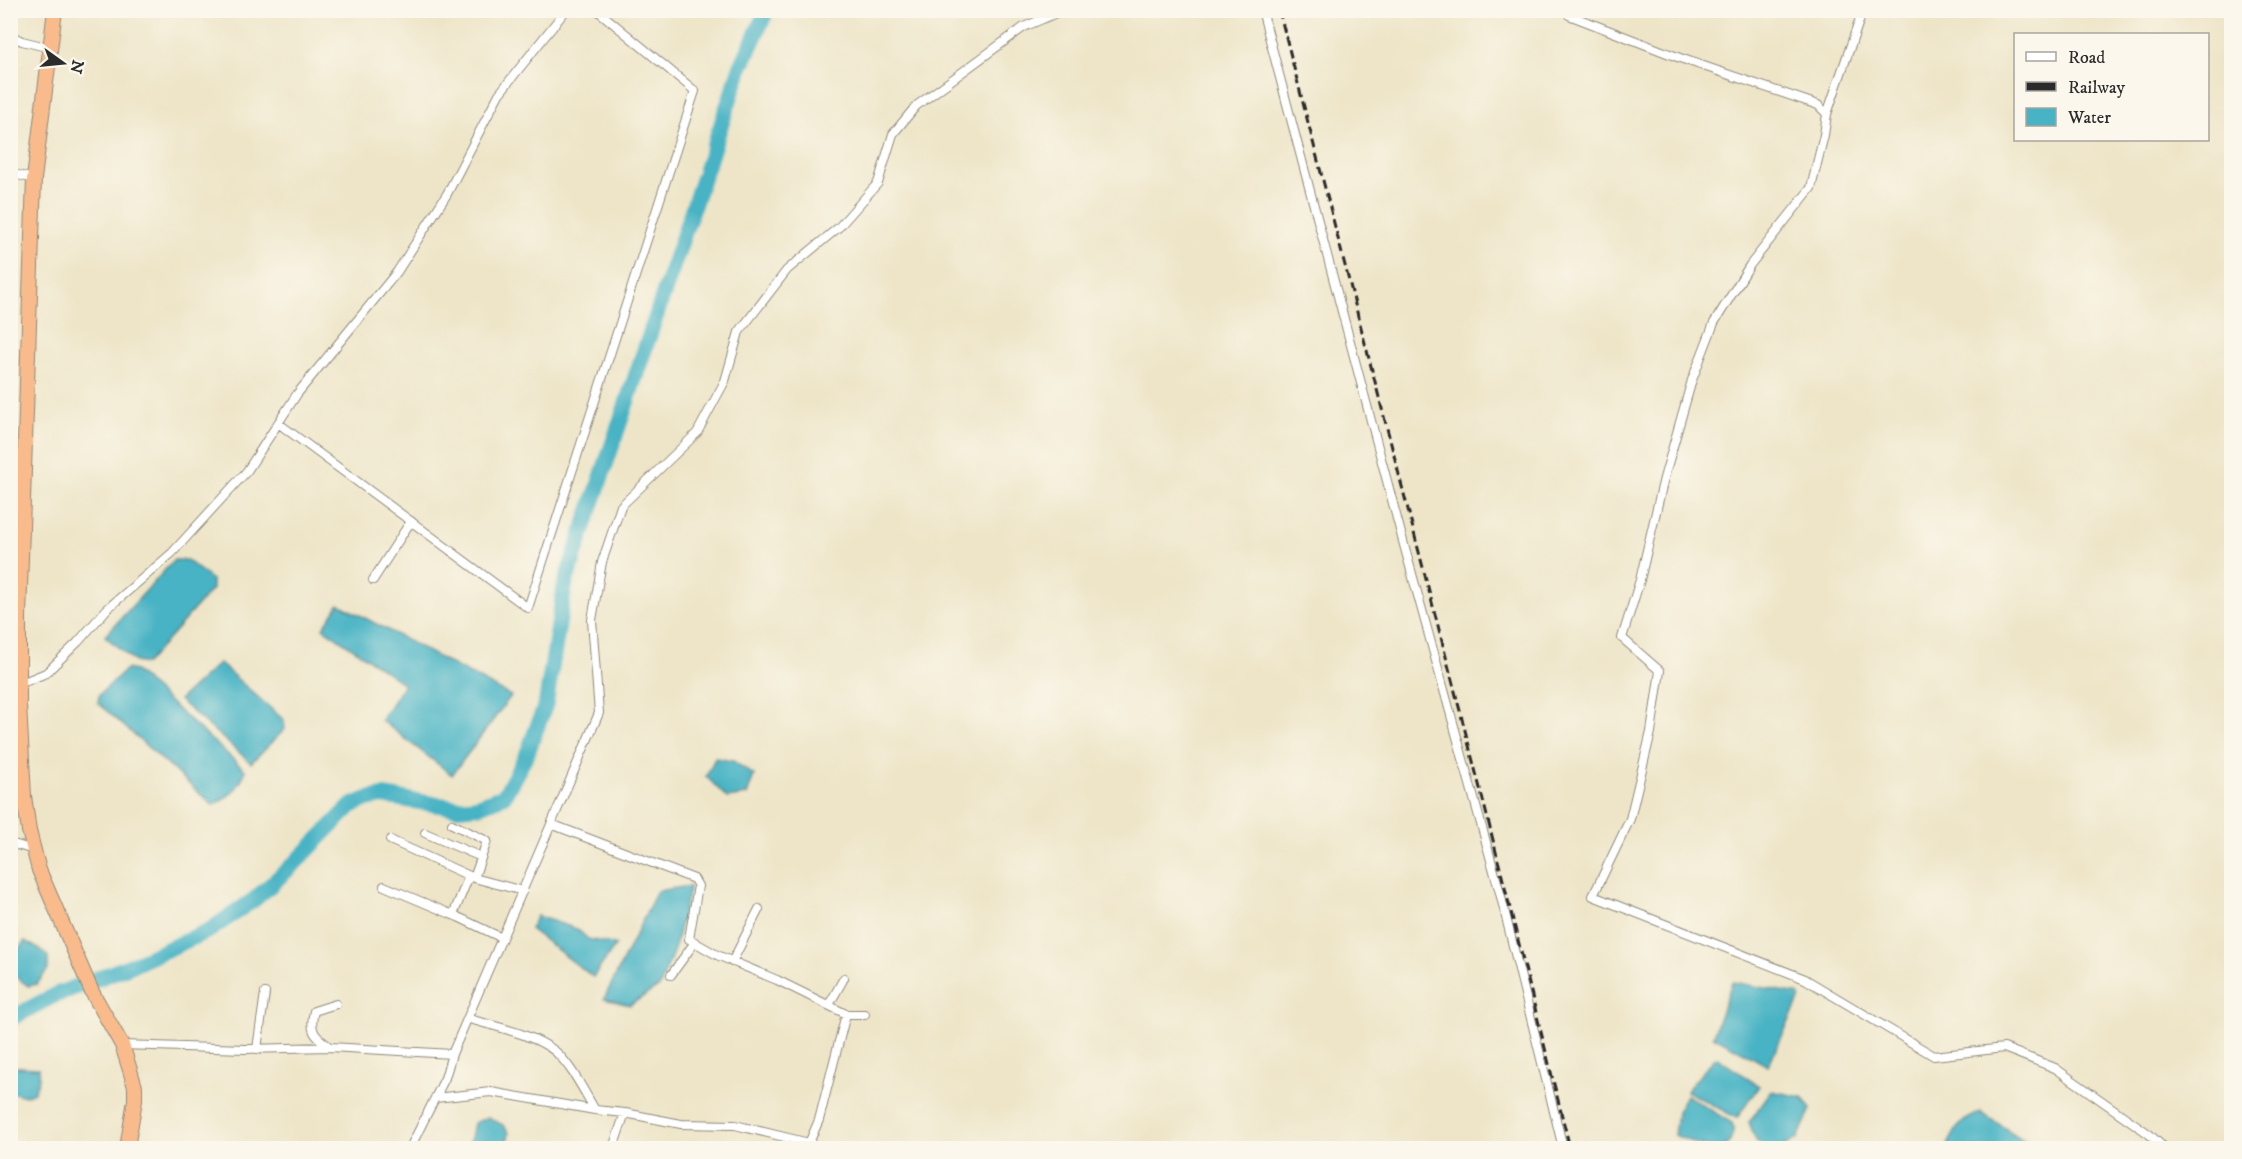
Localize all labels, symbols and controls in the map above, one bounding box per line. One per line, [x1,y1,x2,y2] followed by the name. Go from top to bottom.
[33,33,93,93] north arrow
[2014,33,2209,141] legend
[2068,47,2105,69] text: Road
[65,58,88,76] text: N
[2068,77,2126,99] text: Railway
[2067,107,2111,129] text: Water

